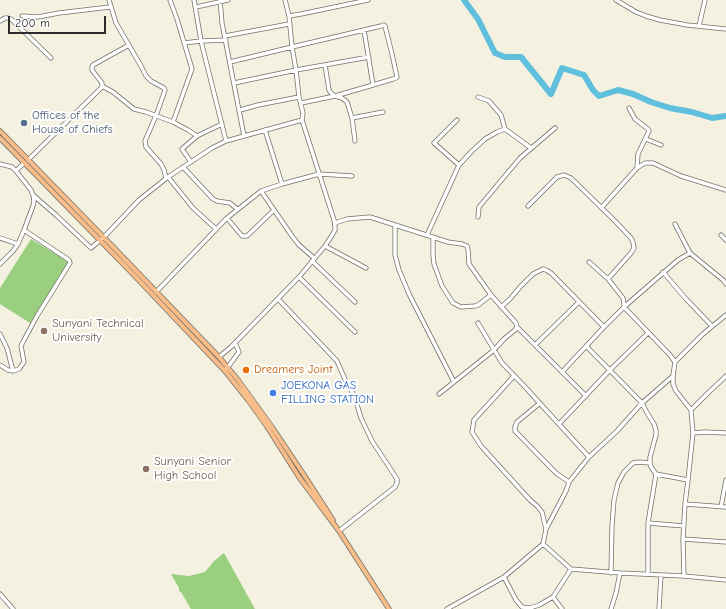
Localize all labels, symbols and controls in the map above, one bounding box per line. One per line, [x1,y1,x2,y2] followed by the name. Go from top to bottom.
[10,8,108,34] scale bar
[15,16,50,30] text: 200 m
[32,109,113,137] place label: Offices of the House of Chiefs
[19,118,29,128] marker: Offices of the House of Chiefs
[52,317,144,345] place label: Sunyani Technical University
[39,326,49,336] marker: Sunyani Technical University
[254,363,333,377] place label: Dreamers Joint
[241,365,251,375] marker: Dreamers Joint
[281,379,374,407] place label: JOEKONA GAS FILLING STATION
[268,388,278,398] marker: JOEKONA GAS FILLING STATION
[154,455,231,483] place label: Sunyani Senior High School
[141,464,151,474] marker: Sunyani Senior High School

